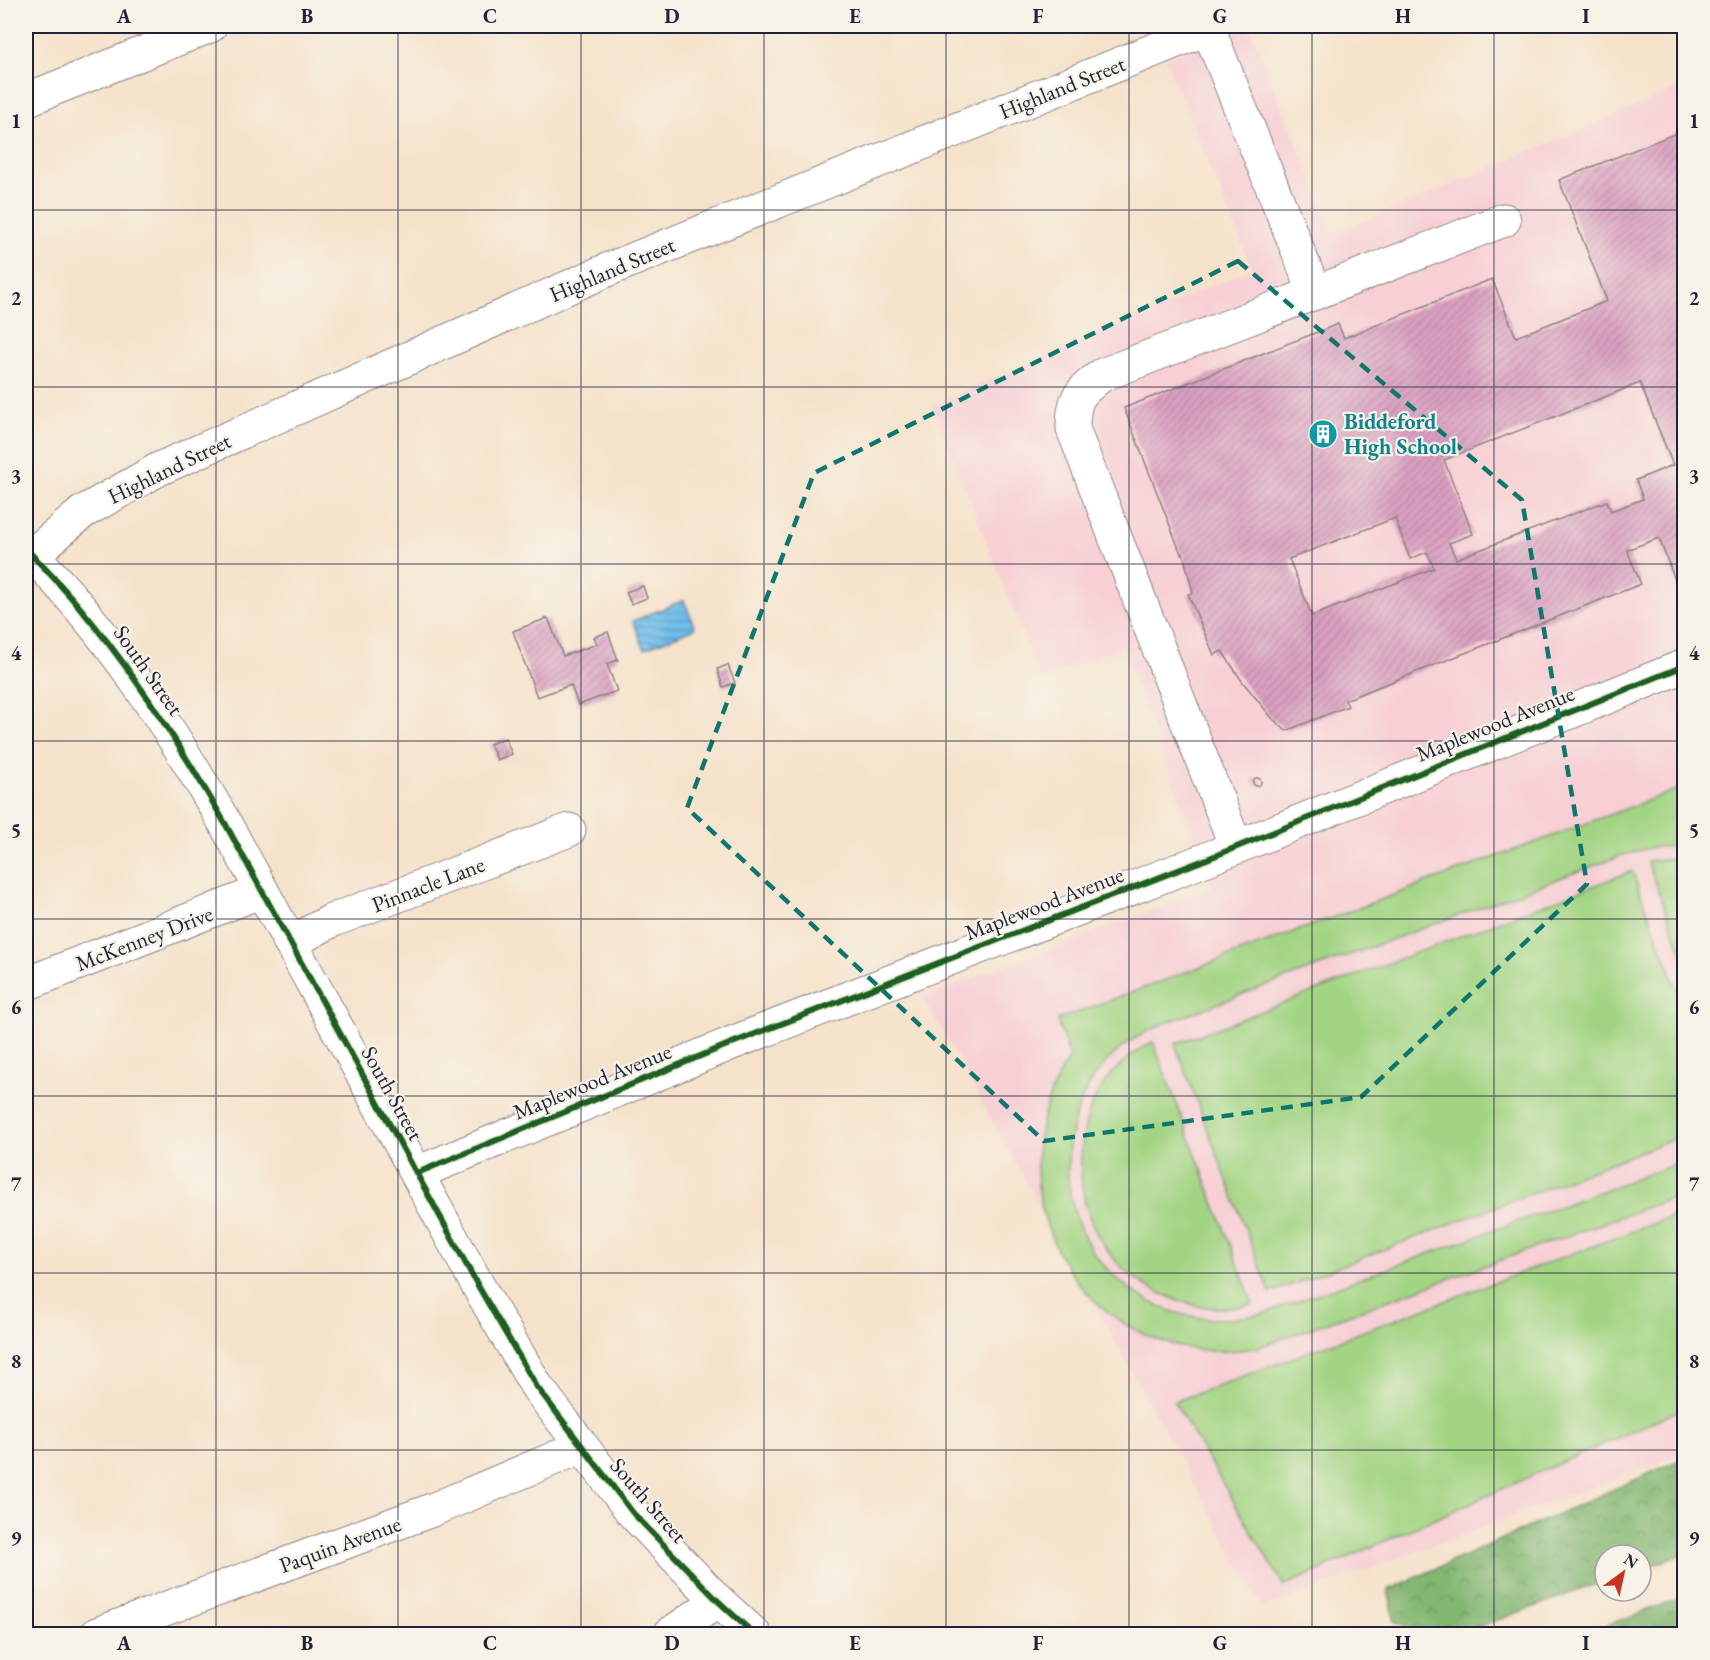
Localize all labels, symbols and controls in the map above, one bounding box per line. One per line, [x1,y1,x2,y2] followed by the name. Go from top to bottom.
[116,3,132,29] text: A
[301,3,313,29] text: B
[483,3,497,29] text: C
[664,3,680,29] text: D
[849,3,861,29] text: E
[1033,3,1044,29] text: F
[1213,3,1227,29] text: G
[1395,3,1411,29] text: H
[1582,3,1590,29] text: I
[995,49,1130,126] street label: Highland Street
[11,108,21,134] text: 1
[1689,108,1699,134] text: 1
[545,230,679,309] street label: Highland Street
[11,285,22,311] text: 2
[1689,285,1700,311] text: 2
[1344,407,1457,461] place label: Biddeford High School
[1307,418,1339,450] building icon: Biddeford High School
[103,426,236,511] street label: Highland Street
[11,463,21,489] text: 3
[1689,463,1699,489] text: 3
[107,620,190,721] street label: South Street
[11,640,22,666] text: 4
[1689,640,1700,666] text: 4
[1412,678,1579,768] street label: Maplewood Avenue
[11,817,21,843] text: 5
[1689,817,1699,843] text: 5
[368,850,489,919] street label: Pinnacle Lane
[961,860,1128,947] street label: Maplewood Avenue
[71,899,217,978] street label: McKenney Drive
[11,994,22,1020] text: 6
[1689,994,1700,1020] text: 6
[509,1036,676,1126] street label: Maplewood Avenue
[355,1041,430,1146] street label: South Street
[11,1171,22,1197] text: 7
[1689,1171,1700,1197] text: 7
[11,1348,21,1374] text: 8
[1689,1348,1699,1374] text: 8
[604,1452,694,1549] street label: South Street
[275,1509,405,1580] street label: Paquin Avenue
[11,1525,22,1551] text: 9
[1689,1525,1700,1551] text: 9
[1593,1543,1653,1603] north arrow
[1620,1549,1642,1573] text: N
[116,1630,132,1656] text: A
[301,1630,313,1656] text: B
[483,1630,497,1656] text: C
[664,1630,680,1656] text: D
[849,1630,861,1656] text: E
[1033,1630,1044,1656] text: F
[1213,1630,1227,1656] text: G
[1395,1630,1411,1656] text: H
[1582,1630,1590,1656] text: I

